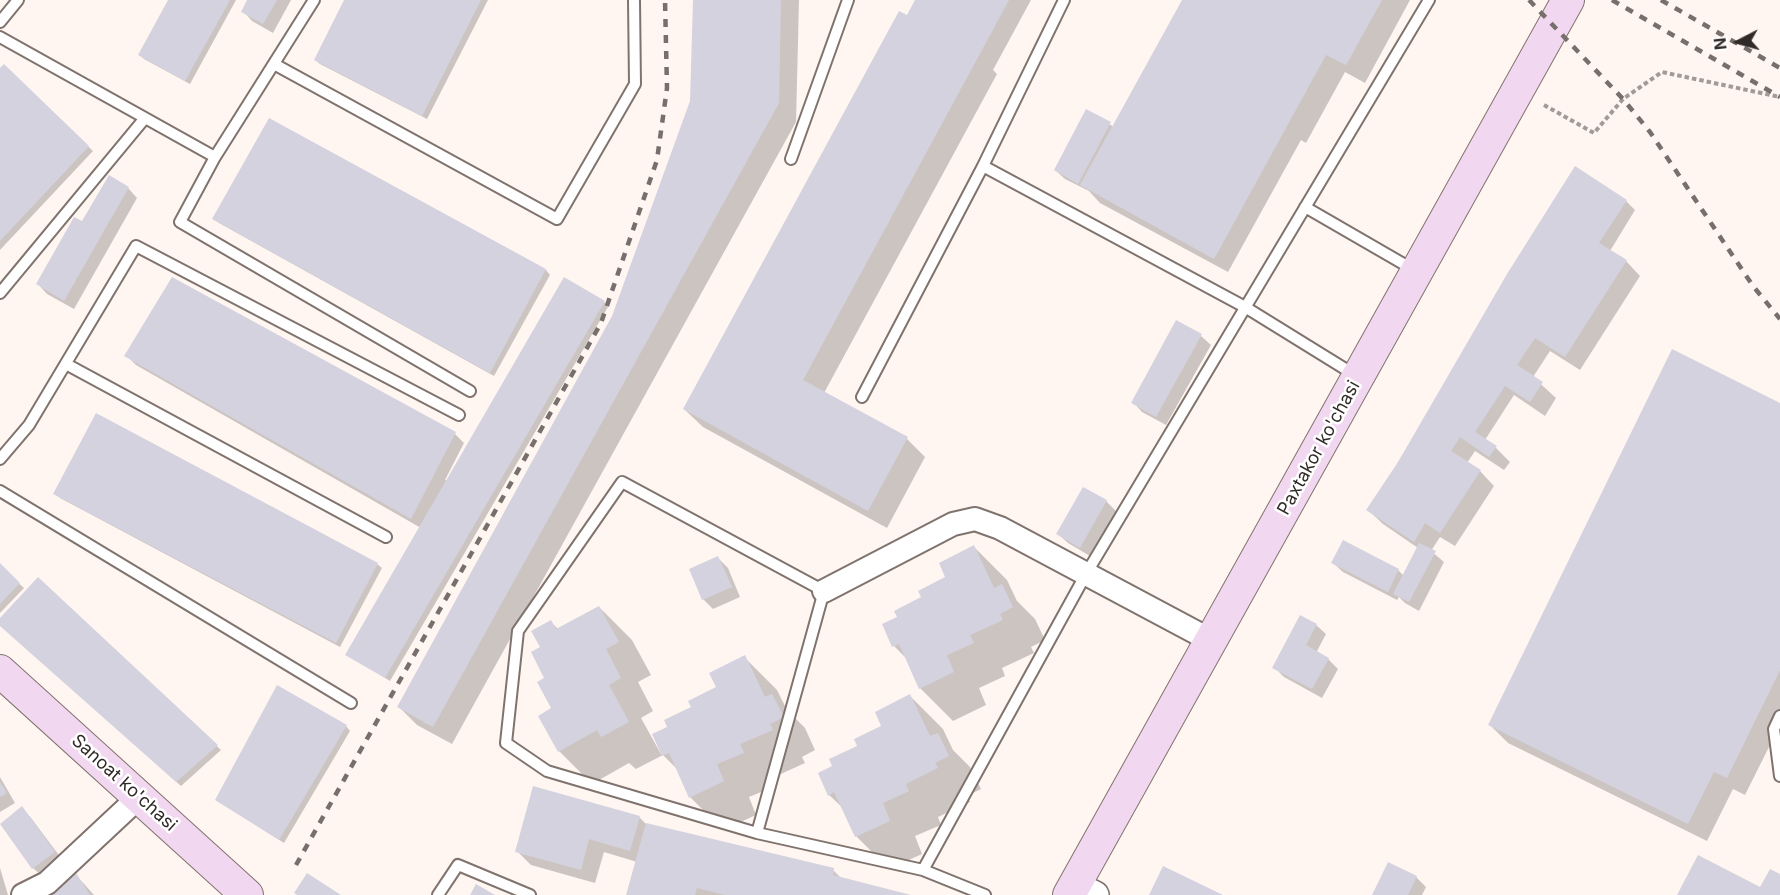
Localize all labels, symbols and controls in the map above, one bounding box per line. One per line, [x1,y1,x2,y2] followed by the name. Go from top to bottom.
[1708,12,1768,72] north arrow
[1710,37,1731,51] text: N
[1273,377,1365,519] street label: Paxtakor ko'chasi
[67,730,181,836] street label: Sanoat ko'chasi

